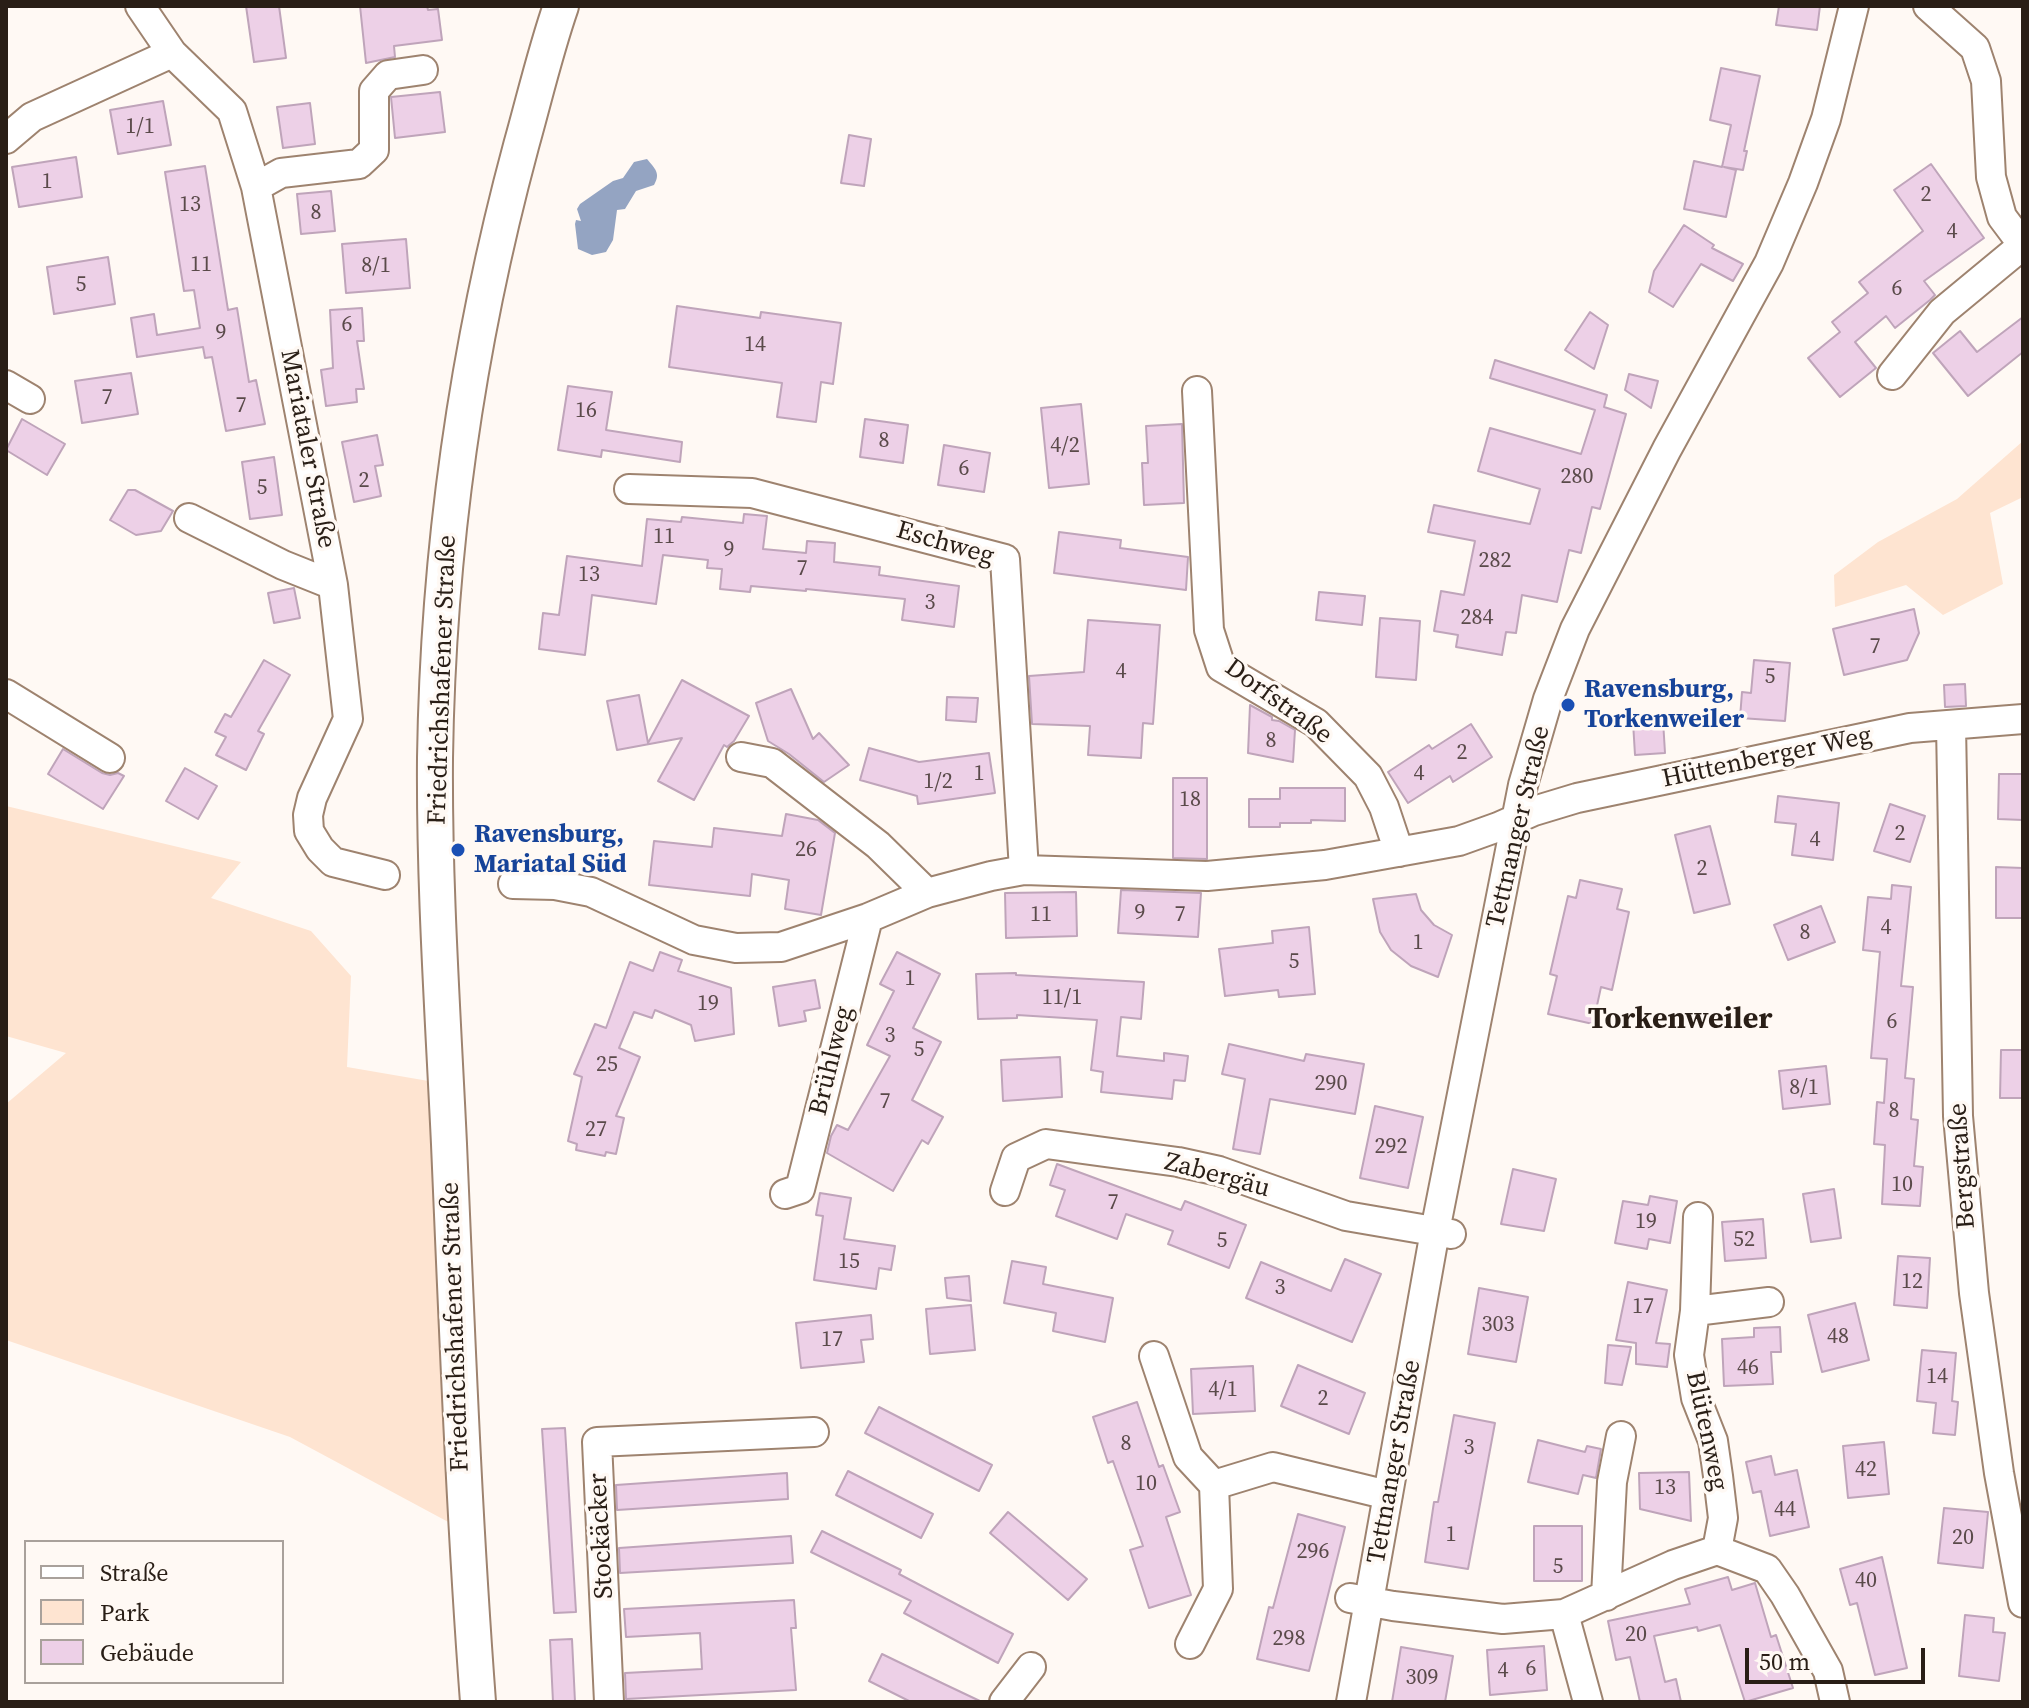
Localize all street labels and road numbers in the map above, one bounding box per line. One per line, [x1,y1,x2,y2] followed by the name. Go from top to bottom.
[272,347,342,551] street label: Mariataler Straße
[893,515,997,573] street label: Eschweg
[422,534,464,826] street label: Friedrichshafener Straße
[1218,653,1338,751] street label: Dorfstraße
[1659,721,1875,795] street label: Hüttenberger Weg
[1481,723,1557,931] street label: Tettnanger Straße
[803,1003,861,1119] street label: Brühlweg
[1943,1102,1983,1230] street label: Bergstraße
[1161,1147,1273,1205] street label: Zabergäu
[435,1181,477,1473] street label: Friedrichshafener Straße
[1362,1358,1428,1566] street label: Tettnanger Straße
[1678,1368,1734,1494] street label: Blütenweg
[583,1472,621,1600] street label: Stockäcker

